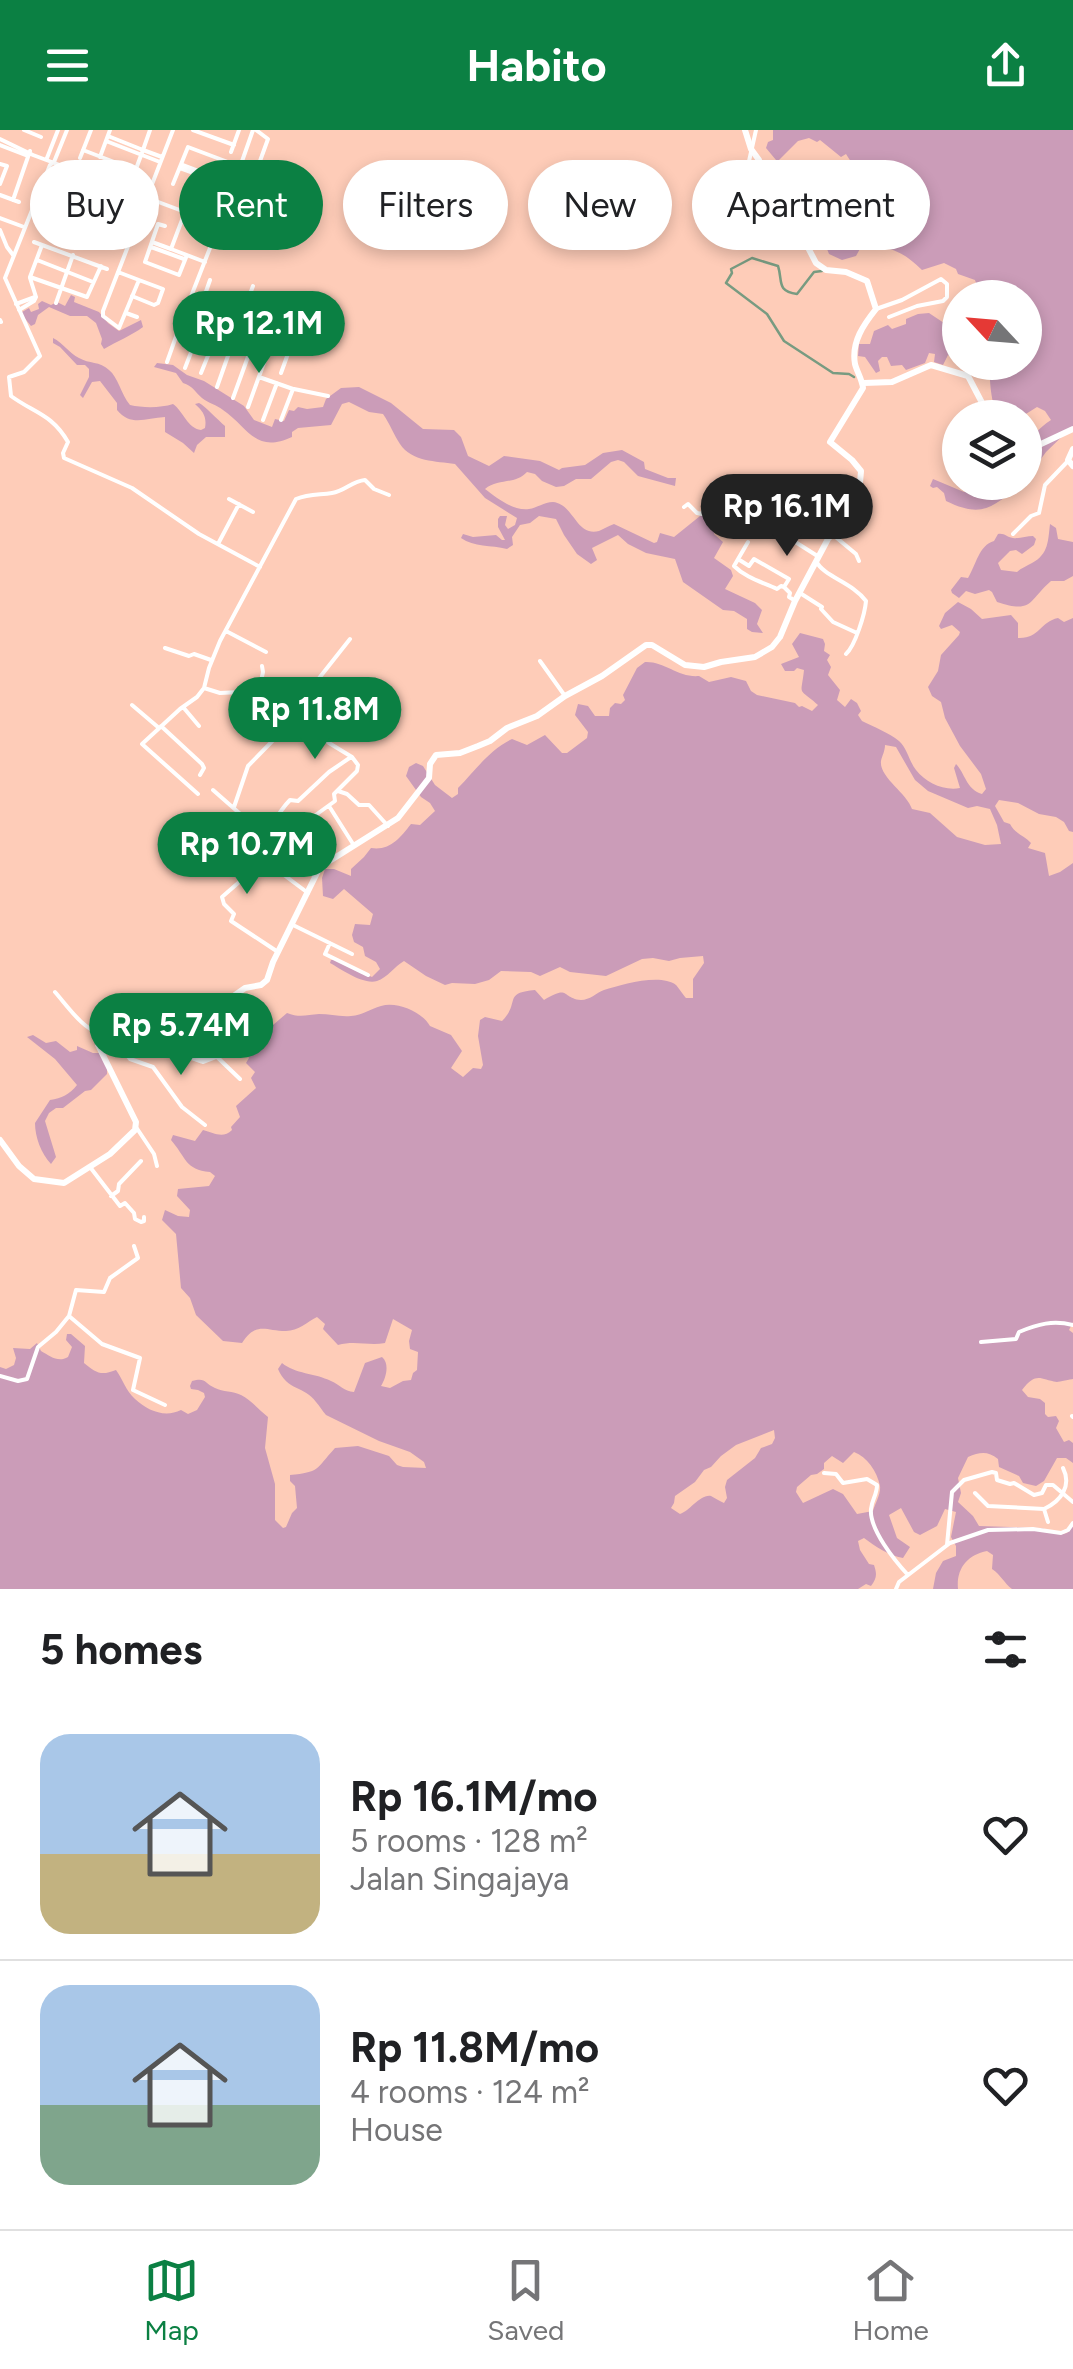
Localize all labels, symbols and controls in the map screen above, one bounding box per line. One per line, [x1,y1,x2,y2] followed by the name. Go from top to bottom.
[40,38,95,93] icon: menu
[466,38,607,92] text: Habito
[978,38,1033,93] icon: share
[30,160,159,250] chip: Buy
[179,160,323,250] chip: Rent
[343,160,508,250] chip: Filters
[528,160,672,250] chip: New
[692,160,930,250] chip: Apartment
[942,280,1042,380] north arrow
[942,280,1042,500] map controls
[156,291,362,376] pin: Rp 12.1M
[195,304,323,342] text: Rp 12.1M
[942,400,1042,500] button: layers
[684,474,890,559] pin: Rp 16.1M
[723,487,851,525] text: Rp 16.1M
[212,677,418,762] pin: Rp 11.8M
[250,690,380,728] text: Rp 11.8M
[144,812,350,897] pin: Rp 10.7M
[180,825,314,863] text: Rp 10.7M
[78,993,284,1078] pin: Rp 5.74M
[111,1006,251,1044] text: Rp 5.74M
[978,1622,1033,1677] icon: filters
[40,1624,202,1675] text: 5 homes
[350,1771,598,1822] text: Rp 16.1M/mo
[120,1774,240,1894] icon: home
[978,1807,1033,1862] icon: heart
[350,1822,588,1860] text: 5 rooms · 128 m²
[350,1860,569,1898] text: Jalan Singajaya
[350,2022,599,2073] text: Rp 11.8M/mo
[120,2025,240,2145] icon: home
[978,2058,1033,2113] icon: heart
[350,2073,589,2111] text: 4 rooms · 124 m²
[350,2111,443,2149] text: House
[144,2253,199,2347] tab: Map
[487,2253,564,2347] tab: Saved
[853,2253,929,2347] tab: Home

